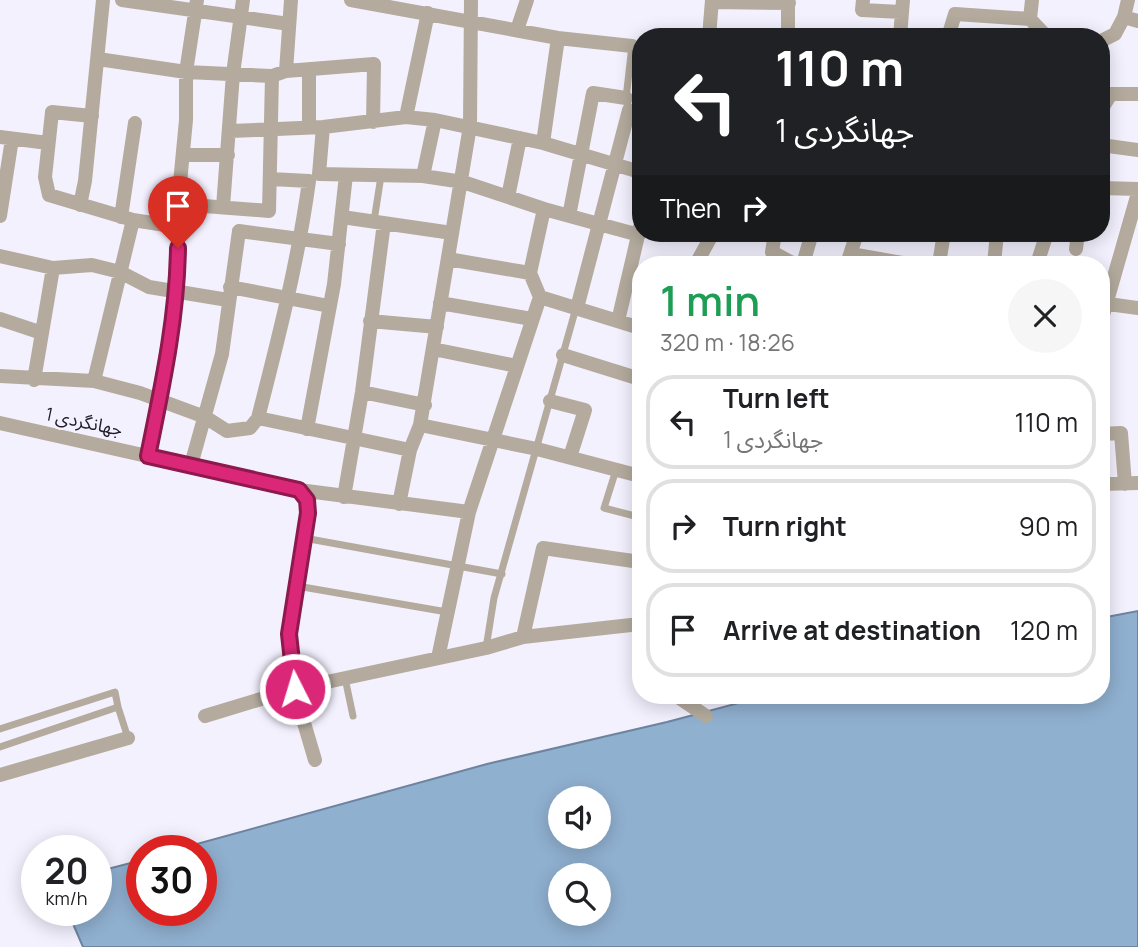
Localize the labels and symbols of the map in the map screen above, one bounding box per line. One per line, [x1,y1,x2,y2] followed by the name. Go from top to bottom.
[148,176,208,248] pin
[43,401,125,441] street label: جهانگردی 1
[258,652,332,726] position arrow
[126,835,217,926] speed limit sign: 30

